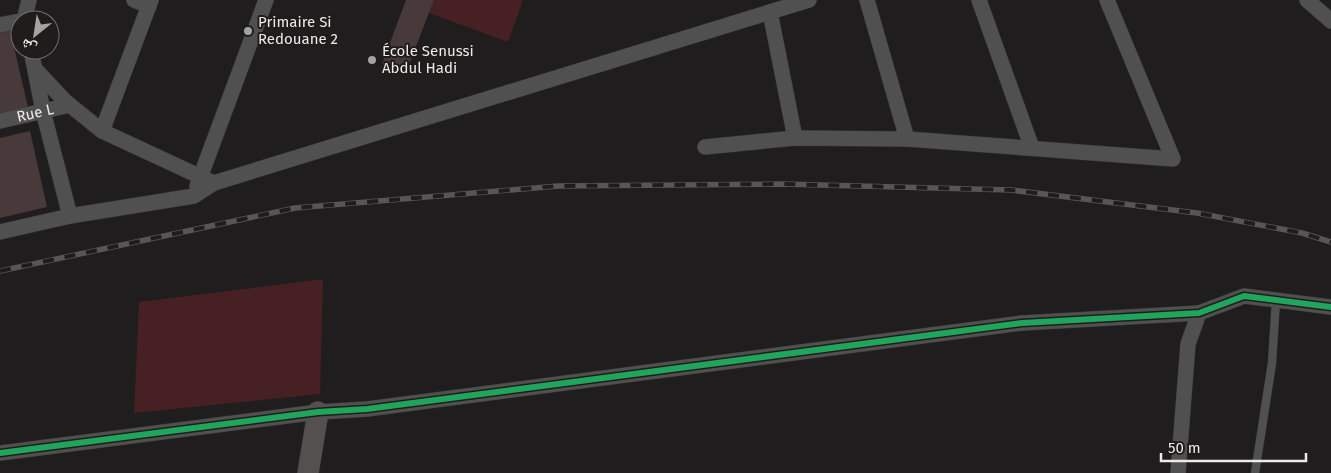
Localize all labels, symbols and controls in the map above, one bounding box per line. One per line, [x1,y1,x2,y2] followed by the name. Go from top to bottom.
[10,10,60,60] north arrow
[258,13,338,48] place label: Primaire Si Redouane 2
[242,25,254,37] marker: Primaire Si Redouane 2
[18,35,39,57] text: ش
[382,42,474,77] place label: École Senussi Abdul Hadi
[366,54,378,66] marker: École Senussi Abdul Hadi
[15,100,56,126] street label: Rue L
[1161,430,1306,462] scale bar
[1168,439,1201,457] text: 50 m

